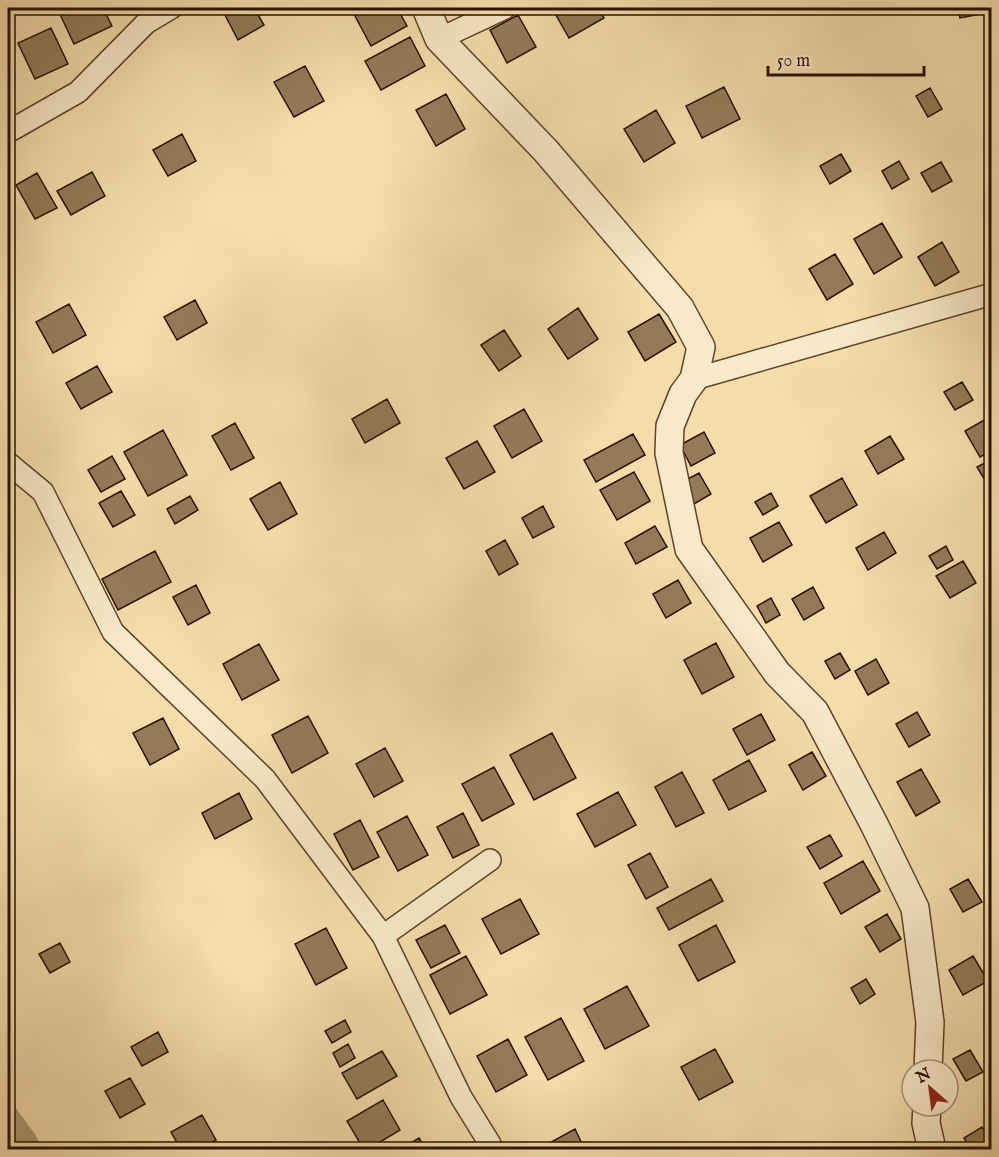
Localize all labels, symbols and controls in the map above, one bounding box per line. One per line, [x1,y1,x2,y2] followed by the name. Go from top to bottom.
[768,39,924,77] scale bar
[777,50,810,73] text: 50 m
[900,1058,960,1118] north arrow
[912,1064,935,1089] text: N

